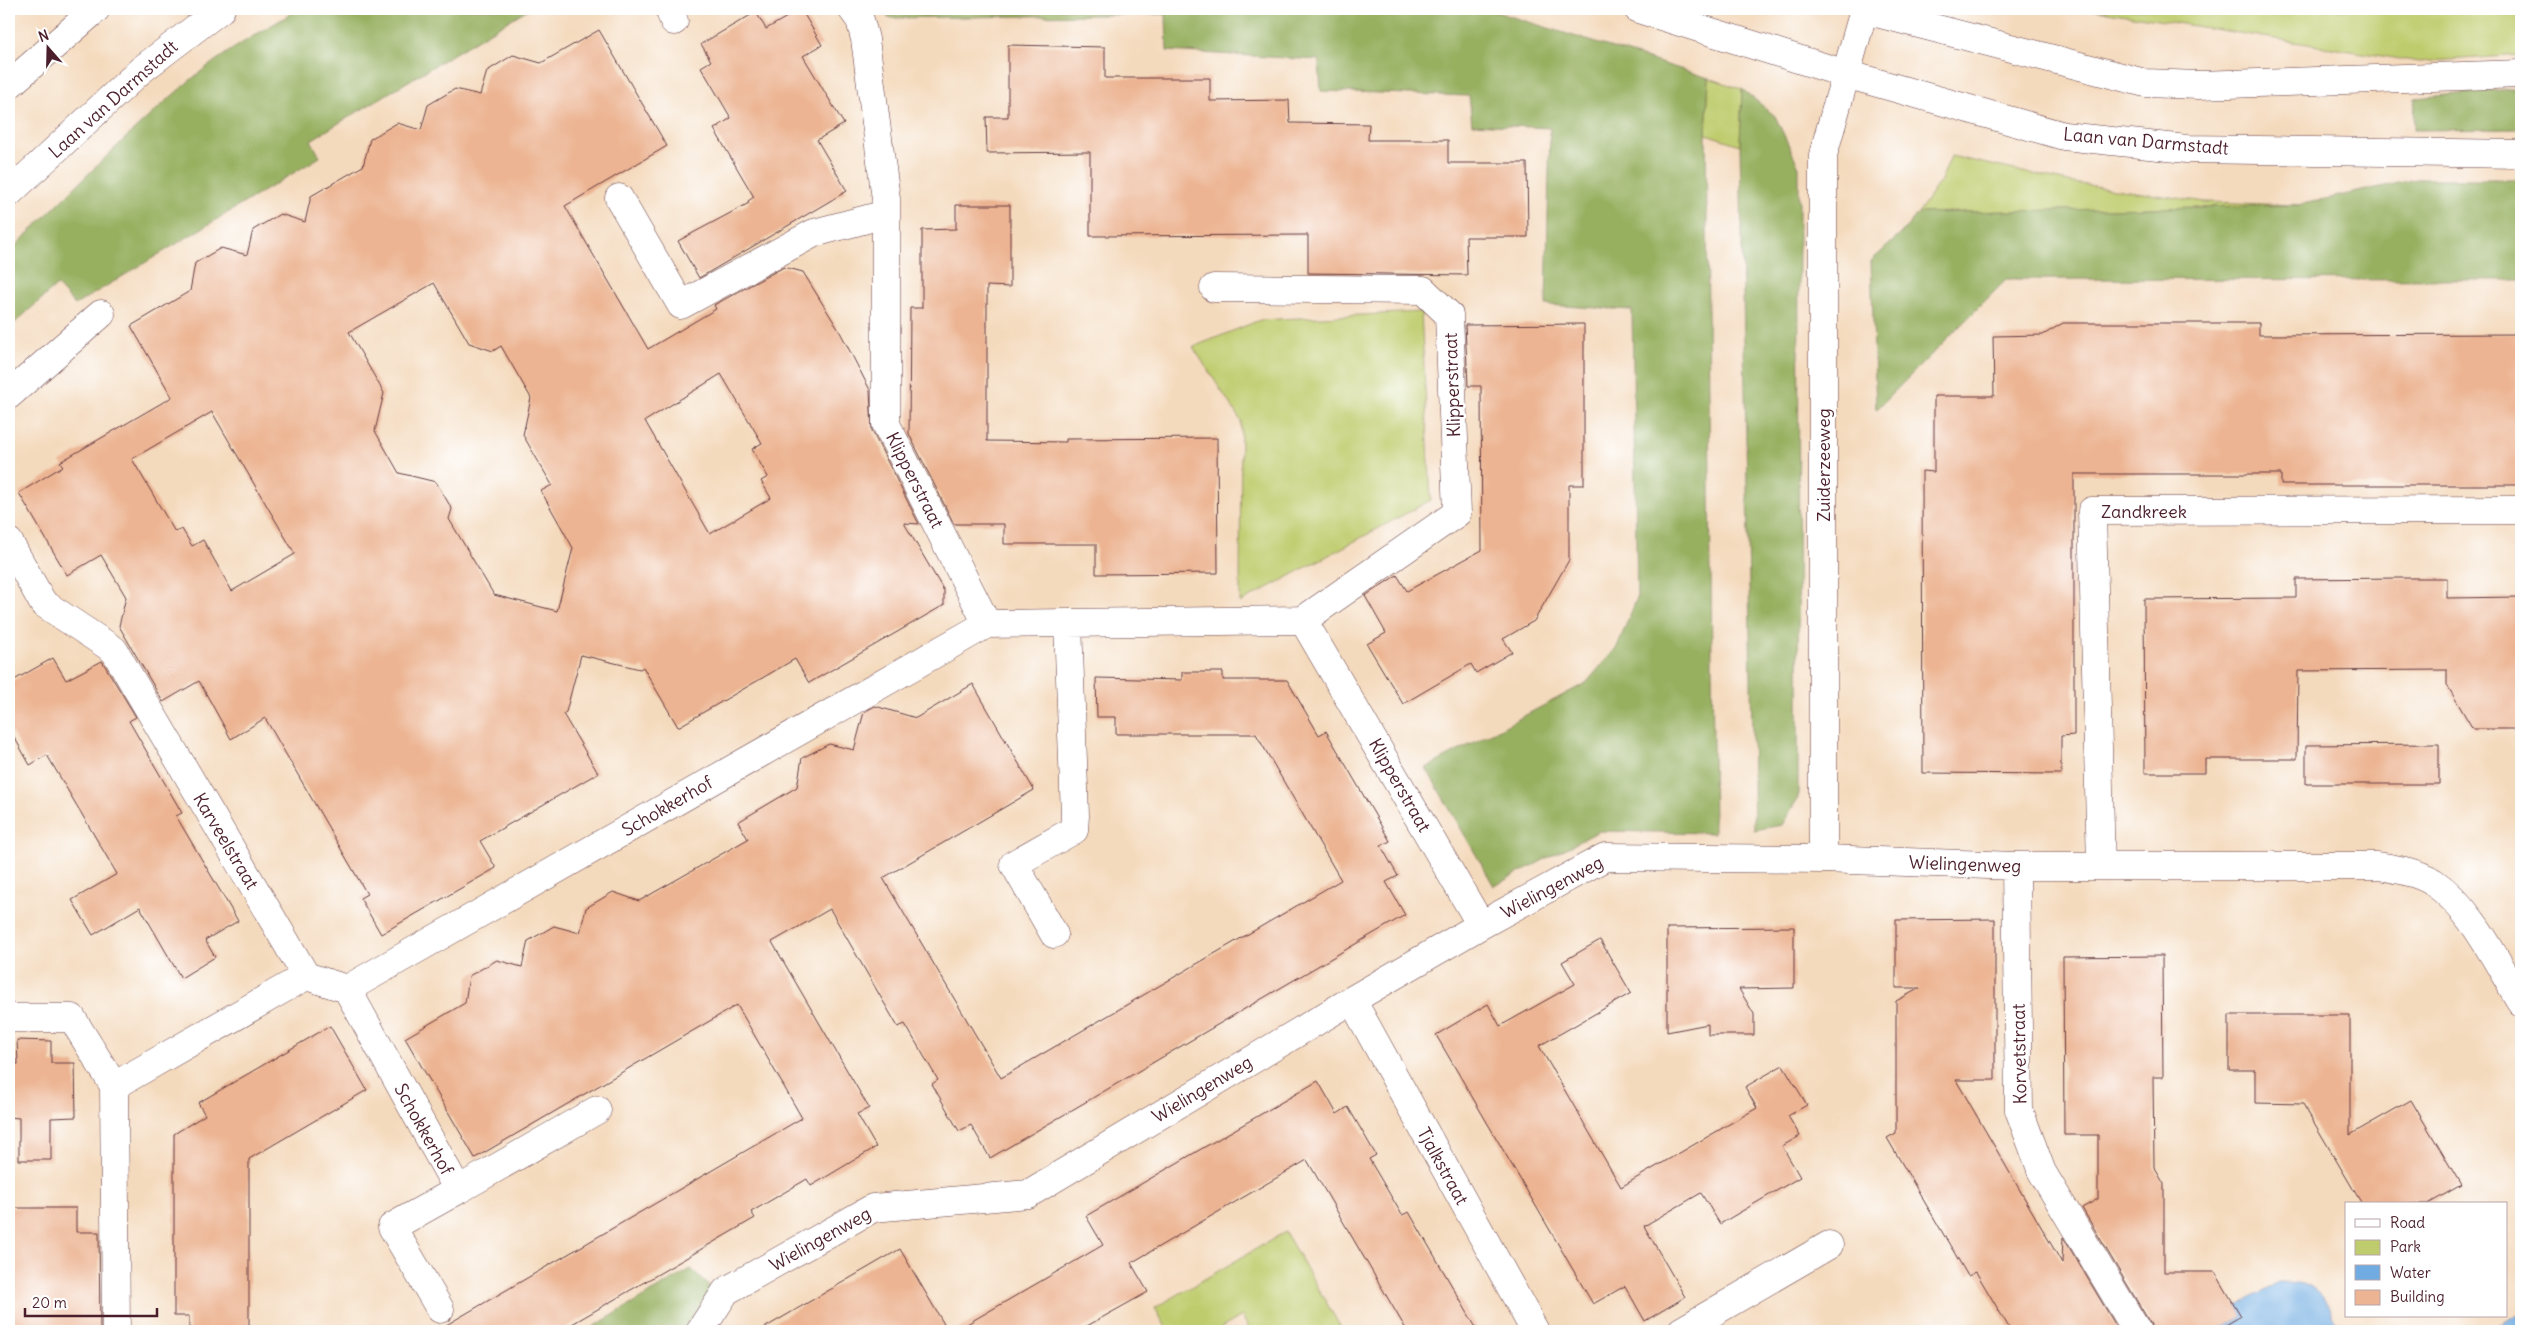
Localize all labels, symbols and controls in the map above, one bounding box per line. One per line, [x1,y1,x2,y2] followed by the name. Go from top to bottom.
[22,22,72,72] north arrow
[36,26,51,46] text: N
[44,35,182,163] street label: Laan van Darmstadt
[2062,122,2230,160] street label: Laan van Darmstadt
[1439,332,1465,438] street label: Klipperstraat
[1812,408,1835,522] street label: Zuiderzeeweg
[881,428,949,532] street label: Klipperstraat
[2101,500,2187,523] street label: Zandkreek
[1364,734,1436,836] street label: Klipperstraat
[617,770,718,841] street label: Schokkerhof
[188,788,264,894] street label: Karveelstraat
[1497,850,1607,924] street label: Wielingenweg
[1908,851,2022,877] street label: Wielingenweg
[2007,1003,2031,1105] street label: Korvetstraat
[1148,1050,1256,1128] street label: Wielingenweg
[389,1079,459,1180] street label: Schokkerhof
[1412,1123,1474,1209] street label: Tjalkstraat
[765,1202,875,1276] street label: Wielingenweg
[2345,1202,2508,1318] legend
[2390,1213,2425,1232] text: Road
[2390,1237,2421,1256] text: Park
[2390,1263,2431,1282] text: Water
[25,1285,158,1317] scale bar
[2390,1287,2445,1306] text: Building
[32,1293,67,1312] text: 20 m

